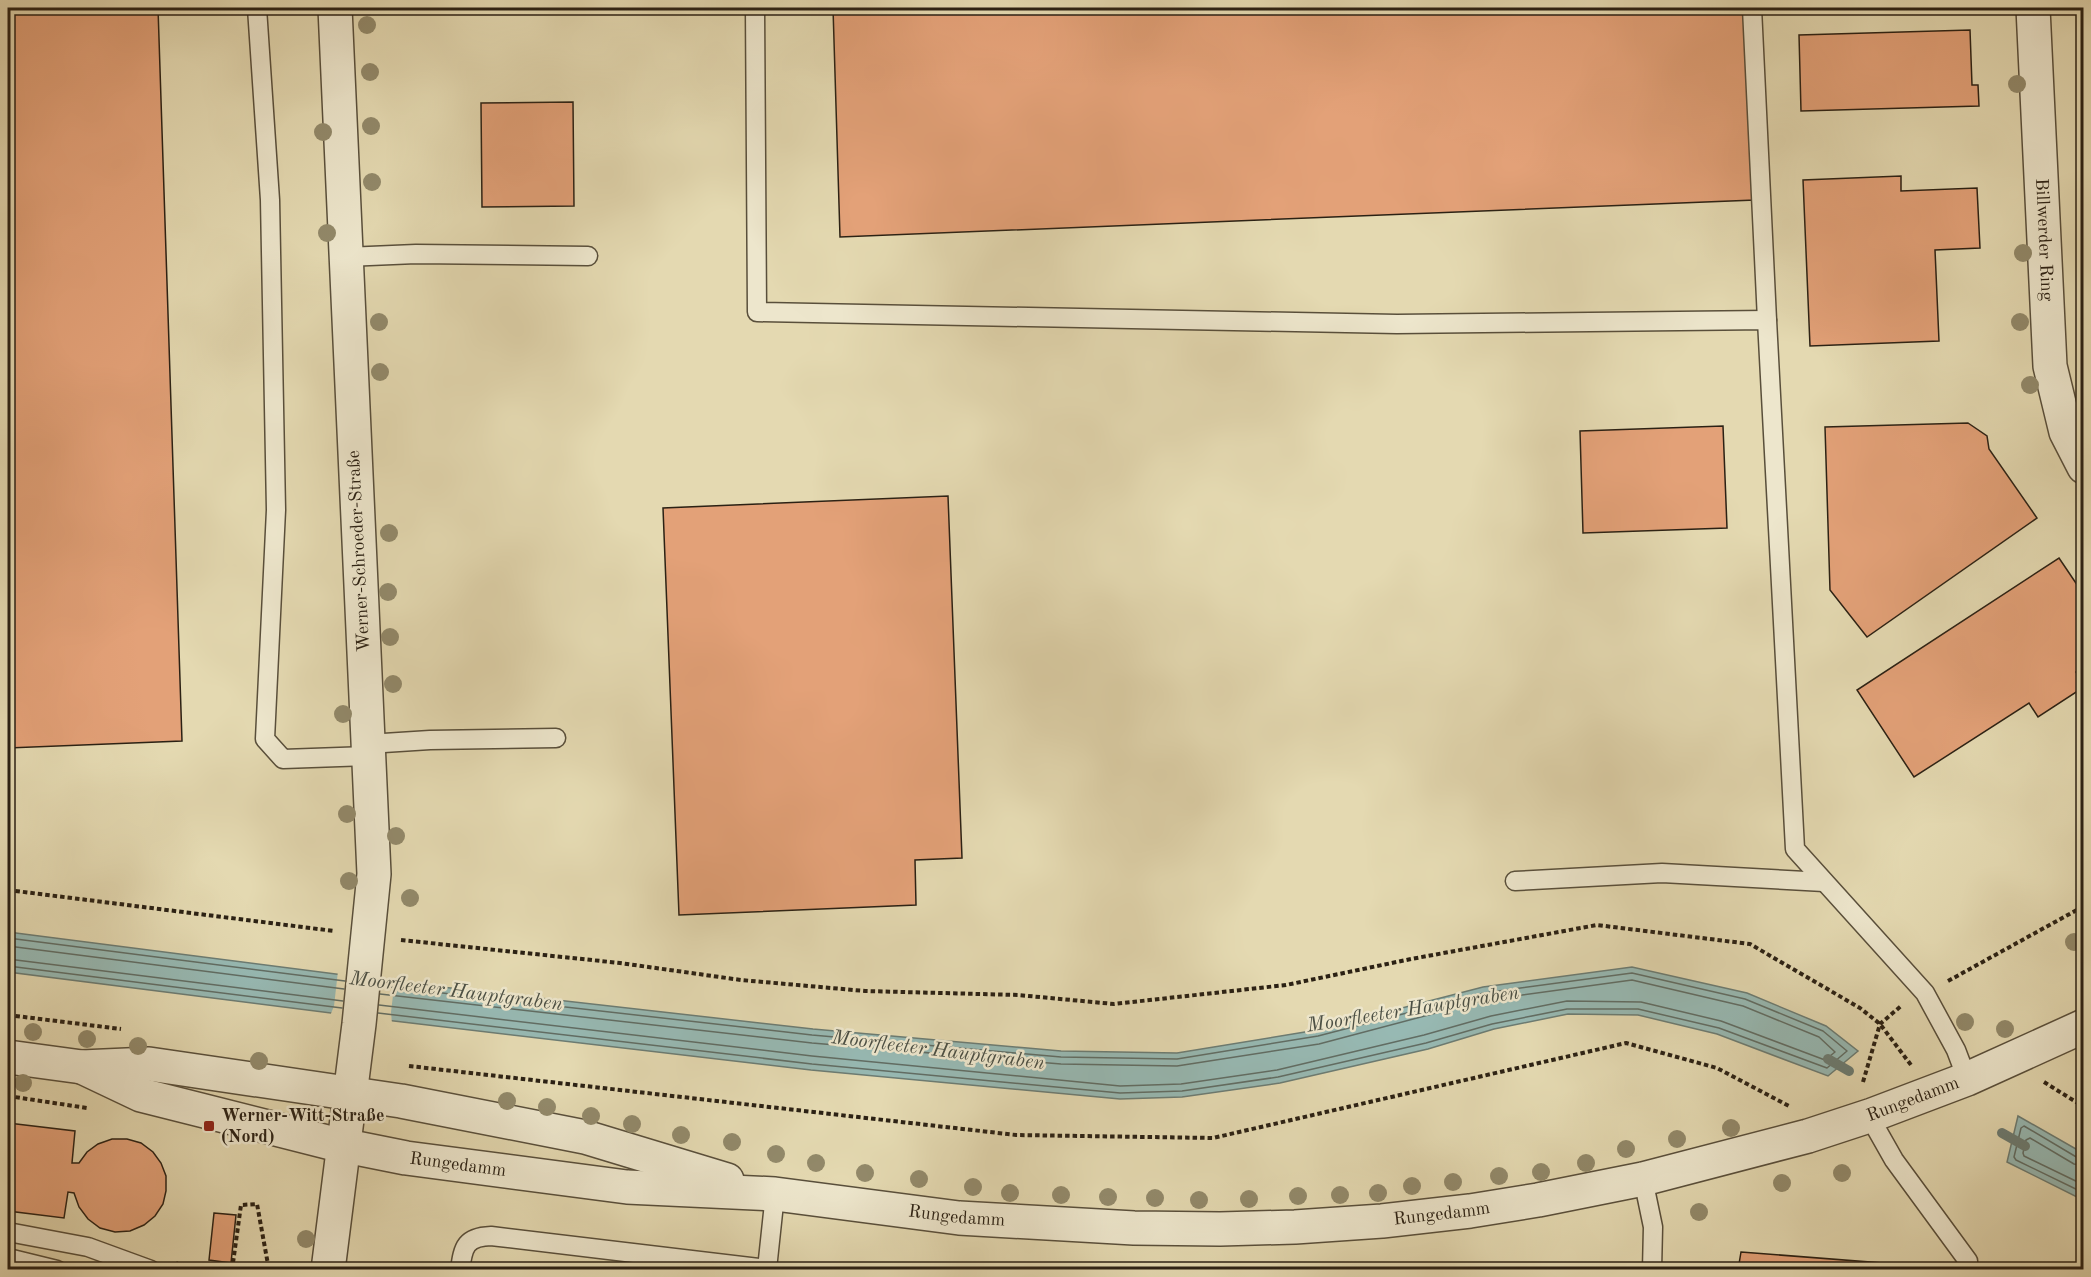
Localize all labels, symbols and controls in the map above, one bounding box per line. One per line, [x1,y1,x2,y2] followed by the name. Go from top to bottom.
[2032,178,2056,302] street label: Billwerder Ring
[345,450,373,652] street label: Werner-Schroeder-Straße
[347,969,564,1015] water label: Moorfleeter Hauptgraben
[1304,983,1521,1037] water label: Moorfleeter Hauptgraben
[829,1028,1046,1074] water label: Moorfleeter Hauptgraben
[1864,1074,1961,1125] street label: Rungedamm
[221,1107,384,1146] place label: Werner-Witt-Straße (Nord)
[202,1119,216,1133] marker: Werner-Witt-Straße (Nord)
[408,1150,507,1180] street label: Rungedamm
[1392,1199,1491,1229] street label: Rungedamm
[907,1202,1006,1230] street label: Rungedamm

